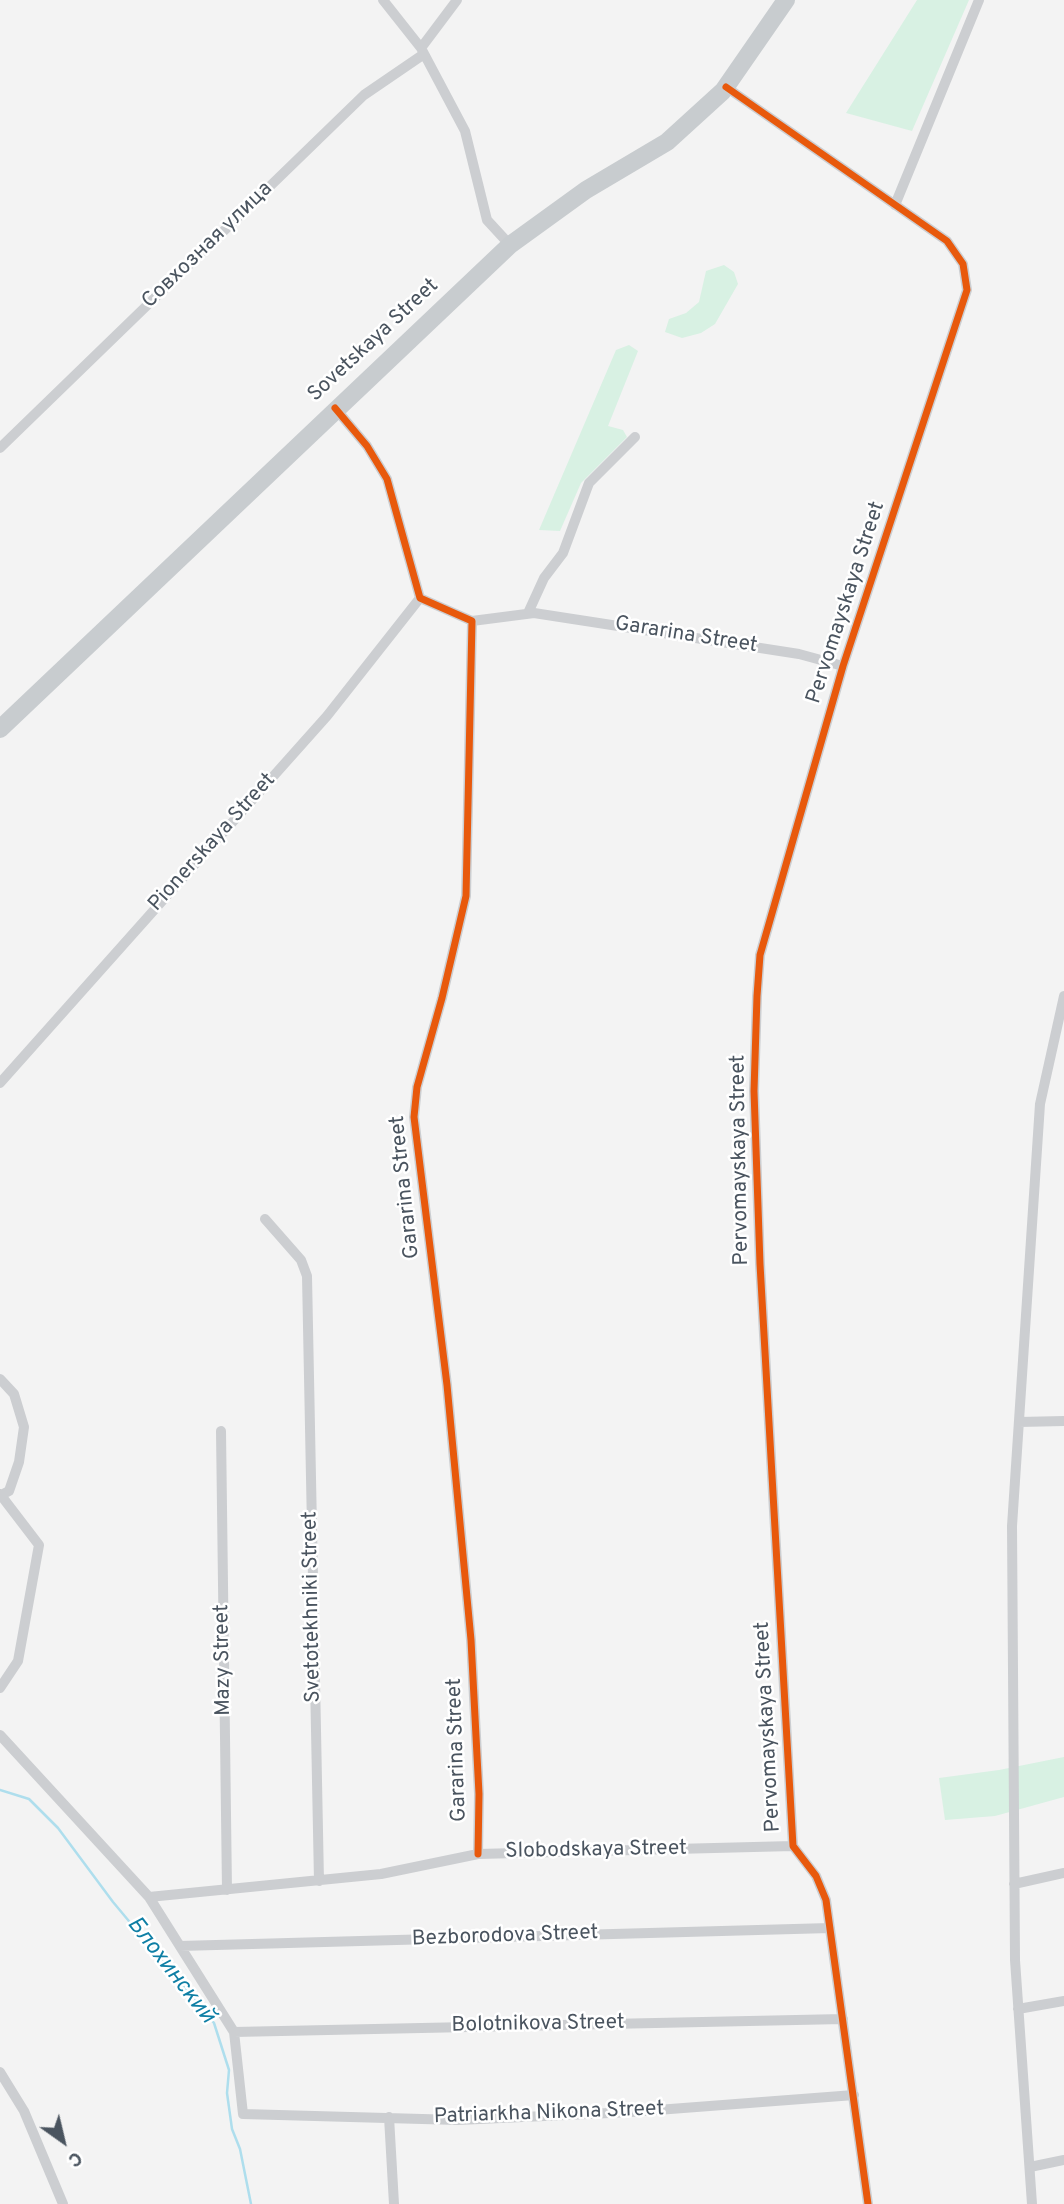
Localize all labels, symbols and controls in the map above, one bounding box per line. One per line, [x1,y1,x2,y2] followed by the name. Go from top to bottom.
[138,177,278,315] street label: Совхозная улица
[304,274,444,408] street label: Sovetskaya Street
[802,499,892,707] street label: Pervomayskaya Street
[613,612,759,660] street label: Gararina Street
[144,769,282,917] street label: Pionerskaya Street
[727,1054,755,1266] street label: Pervomayskaya Street
[386,1114,426,1260] street label: Gararina Street
[299,1511,327,1703] street label: Svetotekhniki Street
[210,1604,238,1716] street label: Mazy Street
[751,1621,787,1833] street label: Pervomayskaya Street
[443,1678,473,1822] street label: Gararina Street
[505,1837,687,1865] street label: Slobodskaya Street
[120,1912,220,2030] water label: Блохинский
[411,1921,599,1953] street label: Bezborodova Street
[451,2011,625,2039] street label: Bolotnikova Street
[433,2097,665,2131] street label: Patriarkha Nikona Street
[28,2106,98,2176] north arrow
[63,2145,86,2172] text: С

